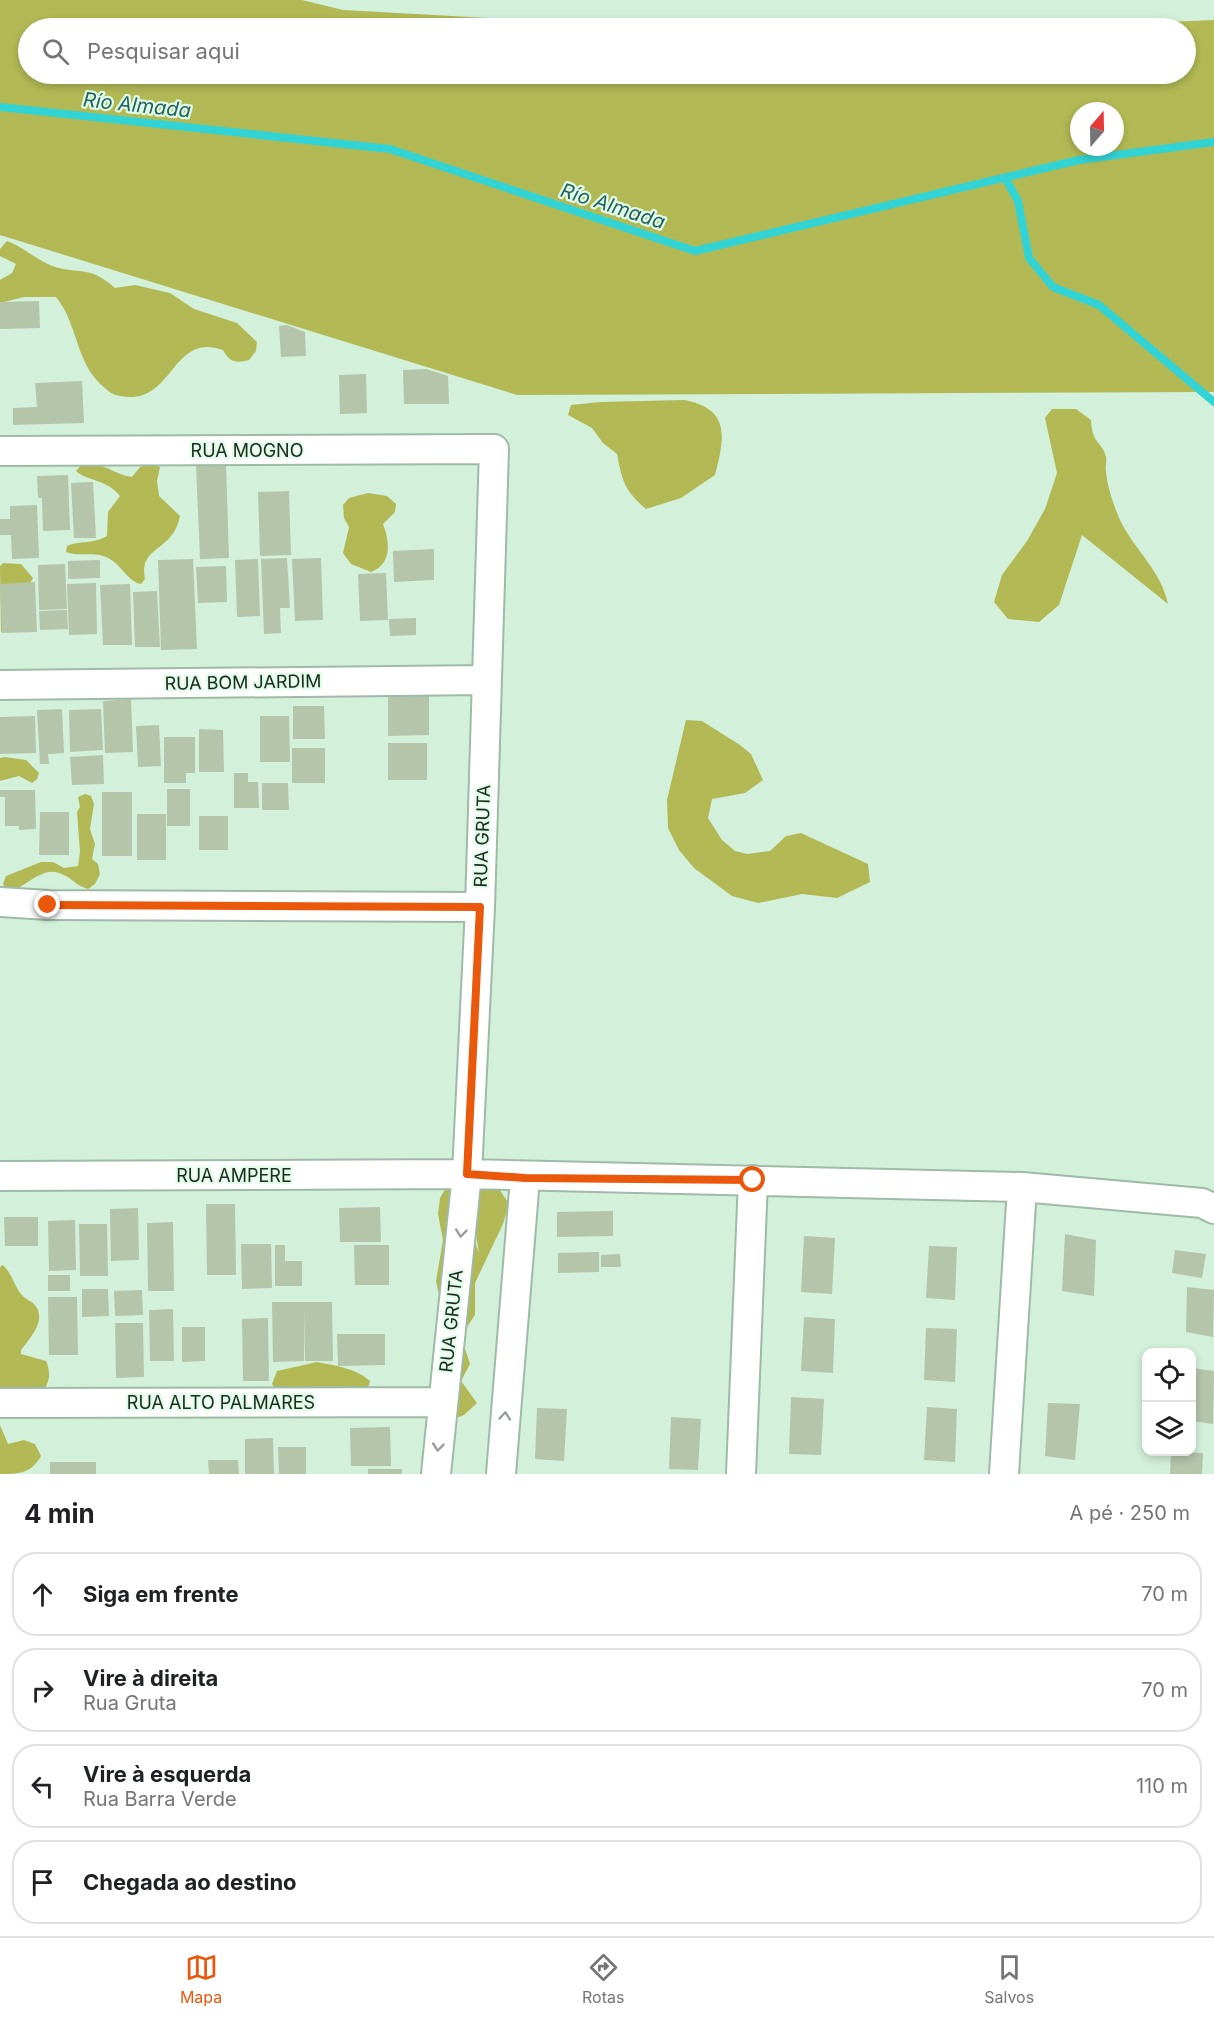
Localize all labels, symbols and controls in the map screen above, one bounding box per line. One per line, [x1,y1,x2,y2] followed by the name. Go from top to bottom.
[18,18,1196,84] search box
[39,35,72,68] icon: search
[87,38,240,64] text: Pesquisar aqui
[82,87,192,123] water label: Río Almada
[1070,102,1124,156] north arrow
[558,178,668,234] water label: Río Almada
[191,440,303,461] street label: RUA MOGNO
[164,670,322,694] street label: RUA BOM JARDIM
[470,784,494,888] street label: RUA GRUTA
[34,891,60,917] route end
[176,1165,292,1186] street label: RUA AMPERE
[739,1166,765,1192] route start
[455,1228,468,1237] one-way arrow
[435,1269,467,1373] street label: RUA GRUTA
[1142,1348,1196,1456] map controls
[1142,1348,1196,1402] button: locate
[127,1392,315,1413] street label: RUA ALTO PALMARES
[1142,1402,1196,1456] button: layers
[498,1411,511,1420] one-way arrow
[432,1443,445,1452] one-way arrow
[24,1498,95,1529] text: 4 min
[1070,1501,1190,1525] text: A pé · 250 m
[26,1578,59,1611] icon: ahead
[83,1581,239,1607] text: Siga em frente
[1141,1582,1188,1606] text: 70 m
[83,1665,218,1691] text: Vire à direita
[26,1674,59,1707] icon: right
[1141,1678,1188,1702] text: 70 m
[83,1691,177,1715] text: Rua Gruta
[83,1761,251,1787] text: Vire à esquerda
[26,1770,59,1803] icon: left
[1136,1774,1188,1798] text: 110 m
[83,1787,237,1811] text: Rua Barra Verde
[26,1866,59,1899] icon: arrive
[83,1869,297,1895] text: Chegada ao destino
[180,1951,222,2007] tab: Mapa
[582,1951,624,2007] tab: Rotas
[984,1951,1034,2007] tab: Salvos

